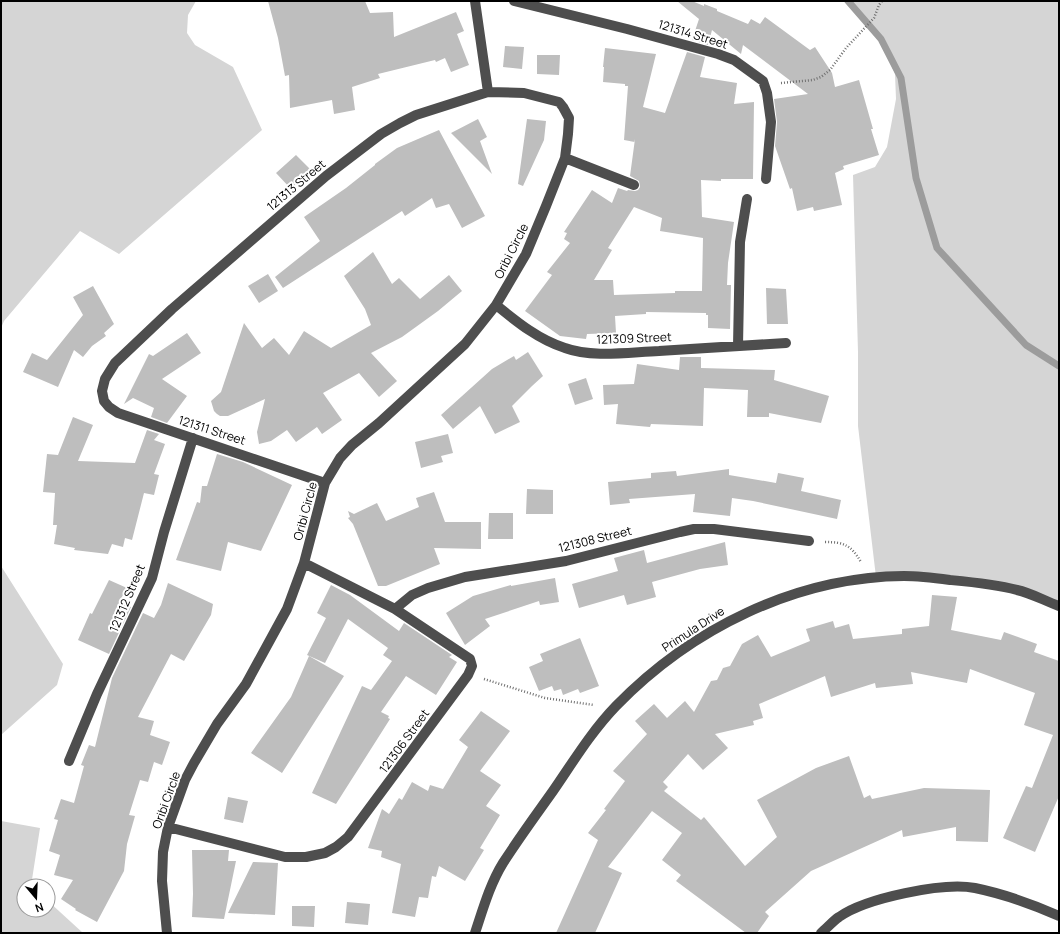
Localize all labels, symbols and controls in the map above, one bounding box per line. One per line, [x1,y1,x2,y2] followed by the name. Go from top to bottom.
[656,15,730,53] street label: 121314 Street
[263,155,329,215] street label: 121313 Street
[490,220,532,282] street label: Oribi Circle
[596,328,672,348] street label: 121309 Street
[176,411,248,449] street label: 121311 Street
[289,480,321,542] street label: Oribi Circle
[557,522,634,556] street label: 121308 Street
[105,561,149,634] street label: 121312 Street
[658,602,728,656] street label: Primula Drive
[375,705,433,776] street label: 121306 Street
[148,769,184,831] street label: Oribi Circle
[16,878,56,918] north arrow
[33,900,46,916] text: N

